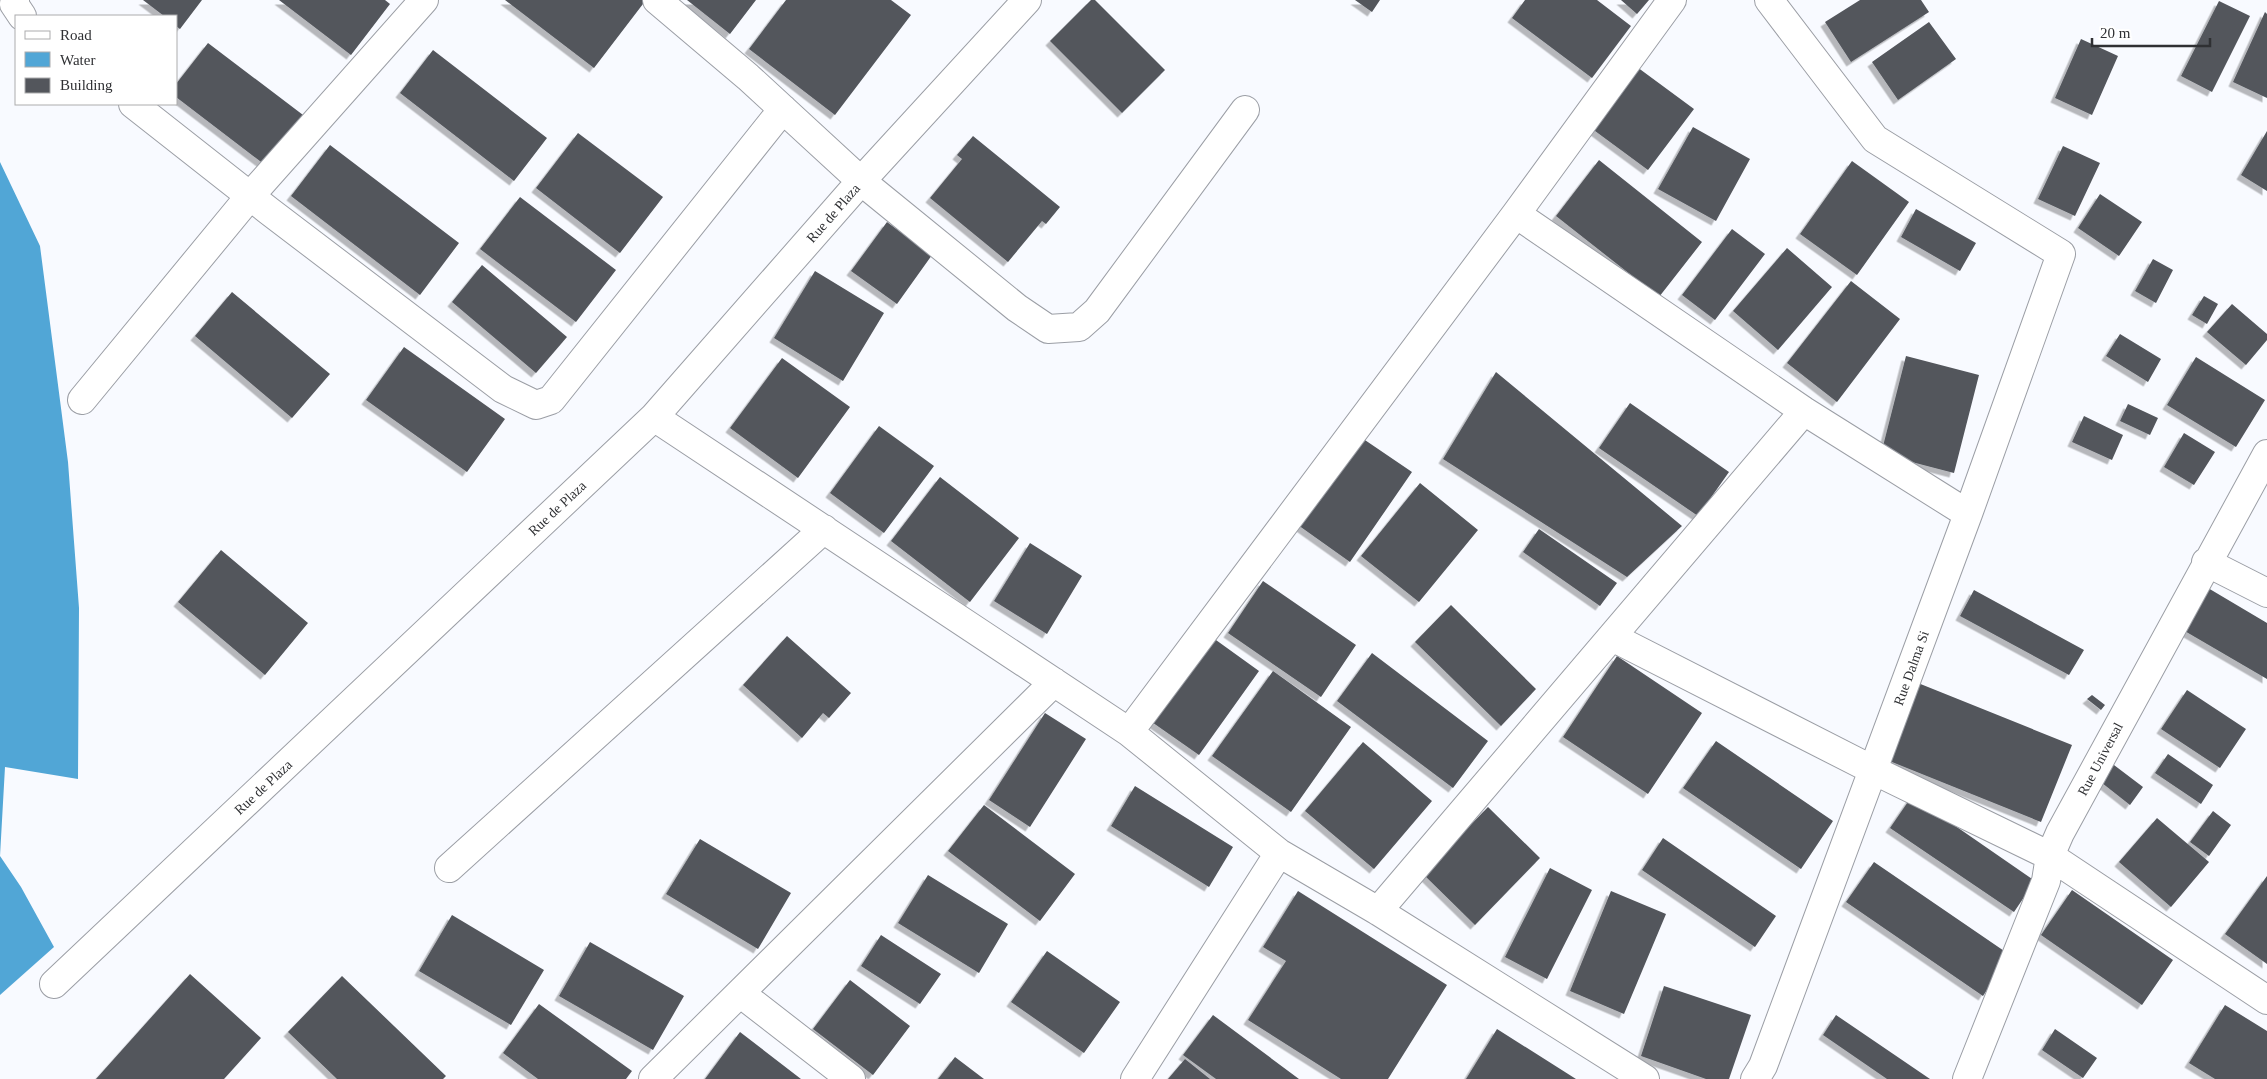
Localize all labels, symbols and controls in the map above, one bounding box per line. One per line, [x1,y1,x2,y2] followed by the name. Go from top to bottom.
[15,15,178,105] legend
[2092,15,2210,47] scale bar
[2100,25,2131,41] text: 20 m
[60,27,92,43] text: Road
[60,52,95,68] text: Water
[60,77,113,93] text: Building
[804,180,864,246] street label: Rue de Plaza
[525,477,590,539] street label: Rue de Plaza
[1891,629,1932,708] street label: Rue Dalma Si
[2075,720,2126,798] street label: Rue Universal
[231,756,296,818] street label: Rue de Plaza

